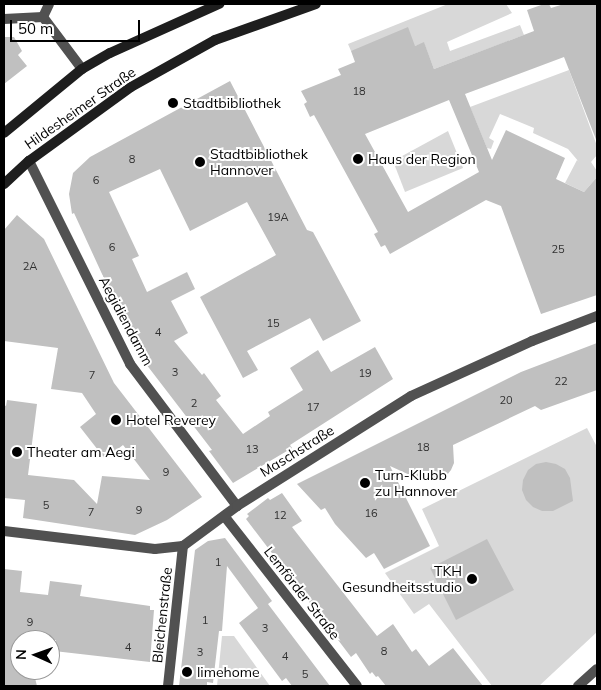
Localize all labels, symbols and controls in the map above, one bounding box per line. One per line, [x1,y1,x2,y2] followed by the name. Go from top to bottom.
[12,10,142,42] scale bar
[18,19,53,38] text: 50 m
[21,63,139,153] street label: Hildesheimer Straße
[352,84,366,98] house number: 18
[183,95,281,111] place label: Stadtbibliothek
[167,97,179,109] marker: Stadtbibliothek
[210,146,308,178] place label: Stadtbibliothek Hannover
[368,151,476,167] place label: Haus der Region
[129,152,135,166] house number: 8
[352,153,364,165] marker: Haus der Region
[194,156,206,168] marker: Stadtbibliothek Hannover
[93,173,99,187] house number: 6
[267,210,289,224] house number: 19A
[109,240,115,254] house number: 6
[551,242,565,256] house number: 25
[23,259,37,273] house number: 2A
[95,274,157,368] street label: Aegidiendamm
[266,316,280,330] house number: 15
[155,325,161,339] house number: 4
[172,365,178,379] house number: 3
[358,366,372,380] house number: 19
[89,368,95,382] house number: 7
[554,374,568,388] house number: 22
[499,393,513,407] house number: 20
[191,396,197,410] house number: 2
[306,400,320,414] house number: 17
[126,412,216,428] place label: Hotel Reverey
[110,414,122,426] marker: Hotel Reverey
[257,422,337,480] street label: Maschstraße
[416,440,430,454] house number: 18
[245,442,259,456] house number: 13
[27,444,135,460] place label: Theater am Aegi
[11,446,23,458] marker: Theater am Aegi
[163,465,169,479] house number: 9
[375,467,457,500] place label: Turn-Klubb zu Hannover
[359,477,371,489] marker: Turn-Klubb zu Hannover
[43,498,49,512] house number: 5
[136,503,142,517] house number: 9
[88,505,94,519] house number: 7
[364,506,378,520] house number: 16
[273,508,287,522] house number: 12
[261,543,343,643] street label: Lemförder Straße
[215,555,221,569] house number: 1
[342,563,462,596] place label: TKH Gesundheitsstudio
[149,566,175,664] street label: Bleichenstraße
[466,573,478,585] marker: TKH Gesundheitsstudio
[202,613,208,627] house number: 1
[27,615,33,629] house number: 9
[262,621,268,635] house number: 3
[10,630,60,680] north arrow
[125,640,131,654] house number: 4
[381,644,387,658] house number: 8
[197,645,203,659] house number: 3
[12,649,30,660] text: N
[282,649,288,663] house number: 4
[197,664,260,680] place label: limehome
[181,666,193,678] marker: limehome
[302,667,308,681] house number: 5

